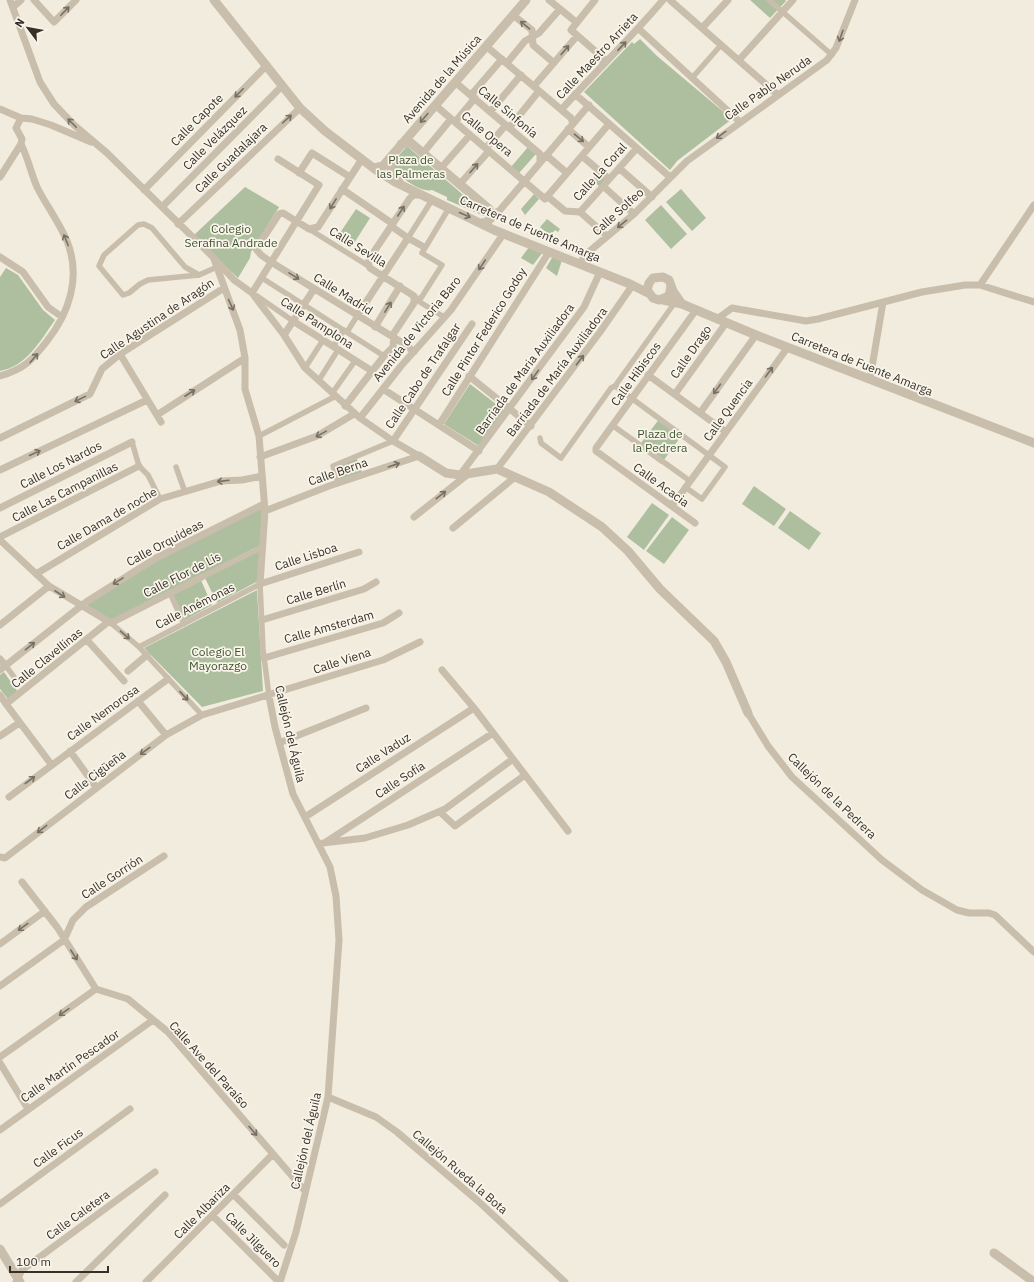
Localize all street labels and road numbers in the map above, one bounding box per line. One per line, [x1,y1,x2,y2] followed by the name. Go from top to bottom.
[553,9,641,102] street label: Calle Maestro Arrieta
[399,31,485,126] street label: Avenida de la Música
[721,52,815,123] street label: Calle Pablo Neruda
[475,82,542,141] street label: Calle Sinfonía
[167,90,226,149] street label: Calle Capote
[180,102,250,173] street label: Calle Velázquez
[459,108,517,160] street label: Calle Opera
[191,119,270,196] street label: Calle Guadalajara
[570,139,630,204] street label: Calle La Coral
[589,185,647,239] street label: Calle Solfeo
[458,192,603,265] street label: Carretera de Fuente Amarga
[327,223,390,270] street label: Calle Sevilla
[438,265,529,399] street label: Calle Pintor Federico Godoy
[311,269,376,318] street label: Calle Madrid
[369,273,464,384] street label: Avenida de Victoria Baro
[97,275,217,362] street label: Calle Agustina de Aragón
[278,293,357,352] street label: Calle Pamplona
[472,300,578,437] street label: Barriada de Maria Auxiliadora
[503,303,611,440] street label: Barriada de María Auxiliadora
[382,320,464,431] street label: Calle Cabo de Trafalgar
[667,322,715,381] street label: Calle Drago
[789,328,936,399] street label: Carretera de Fuente Amarga
[607,339,664,409] street label: Calle Hibiscos
[700,375,756,444] street label: Calle Quencia
[17,437,104,492] street label: Calle Los Nardos
[306,454,370,489] street label: Calle Berna
[9,458,120,525] street label: Calle Las Campanillas
[630,459,693,510] street label: Calle Acacia
[54,484,160,553] street label: Calle Dama de noche
[124,516,206,569] street label: Calle Orquídeas
[273,539,339,574] street label: Calle Lisboa
[141,549,223,601] street label: Calle Flor de Lis
[284,575,348,608] street label: Calle Berlín
[153,579,237,632] street label: Calle Anémonas
[282,607,375,646] street label: Calle Amsterdam
[8,624,86,691] street label: Calle Clavellinas
[311,644,373,677] street label: Calle Viena
[64,681,142,744] street label: Calle Nemorosa
[272,684,309,785] street label: Callejón del Águila
[352,729,413,776] street label: Calle Vaduz
[61,746,129,803] street label: Calle Cigüeña
[785,749,880,842] street label: Callejón de la Pedrera
[372,758,428,801] street label: Calle Sofía
[78,851,145,902] street label: Calle Gorrión
[166,1018,253,1111] street label: Calle Ave del Paraíso
[17,1025,123,1105] street label: Calle Martín Pescador
[287,1090,324,1191] street label: Callejón del Águila
[30,1124,86,1171] street label: Calle Ficus
[410,1126,511,1217] street label: Callejón Rueda la Bota
[170,1179,233,1242] street label: Calle Albariza
[43,1186,113,1243] street label: Calle Caletera
[222,1209,285,1271] street label: Calle Jilguero

